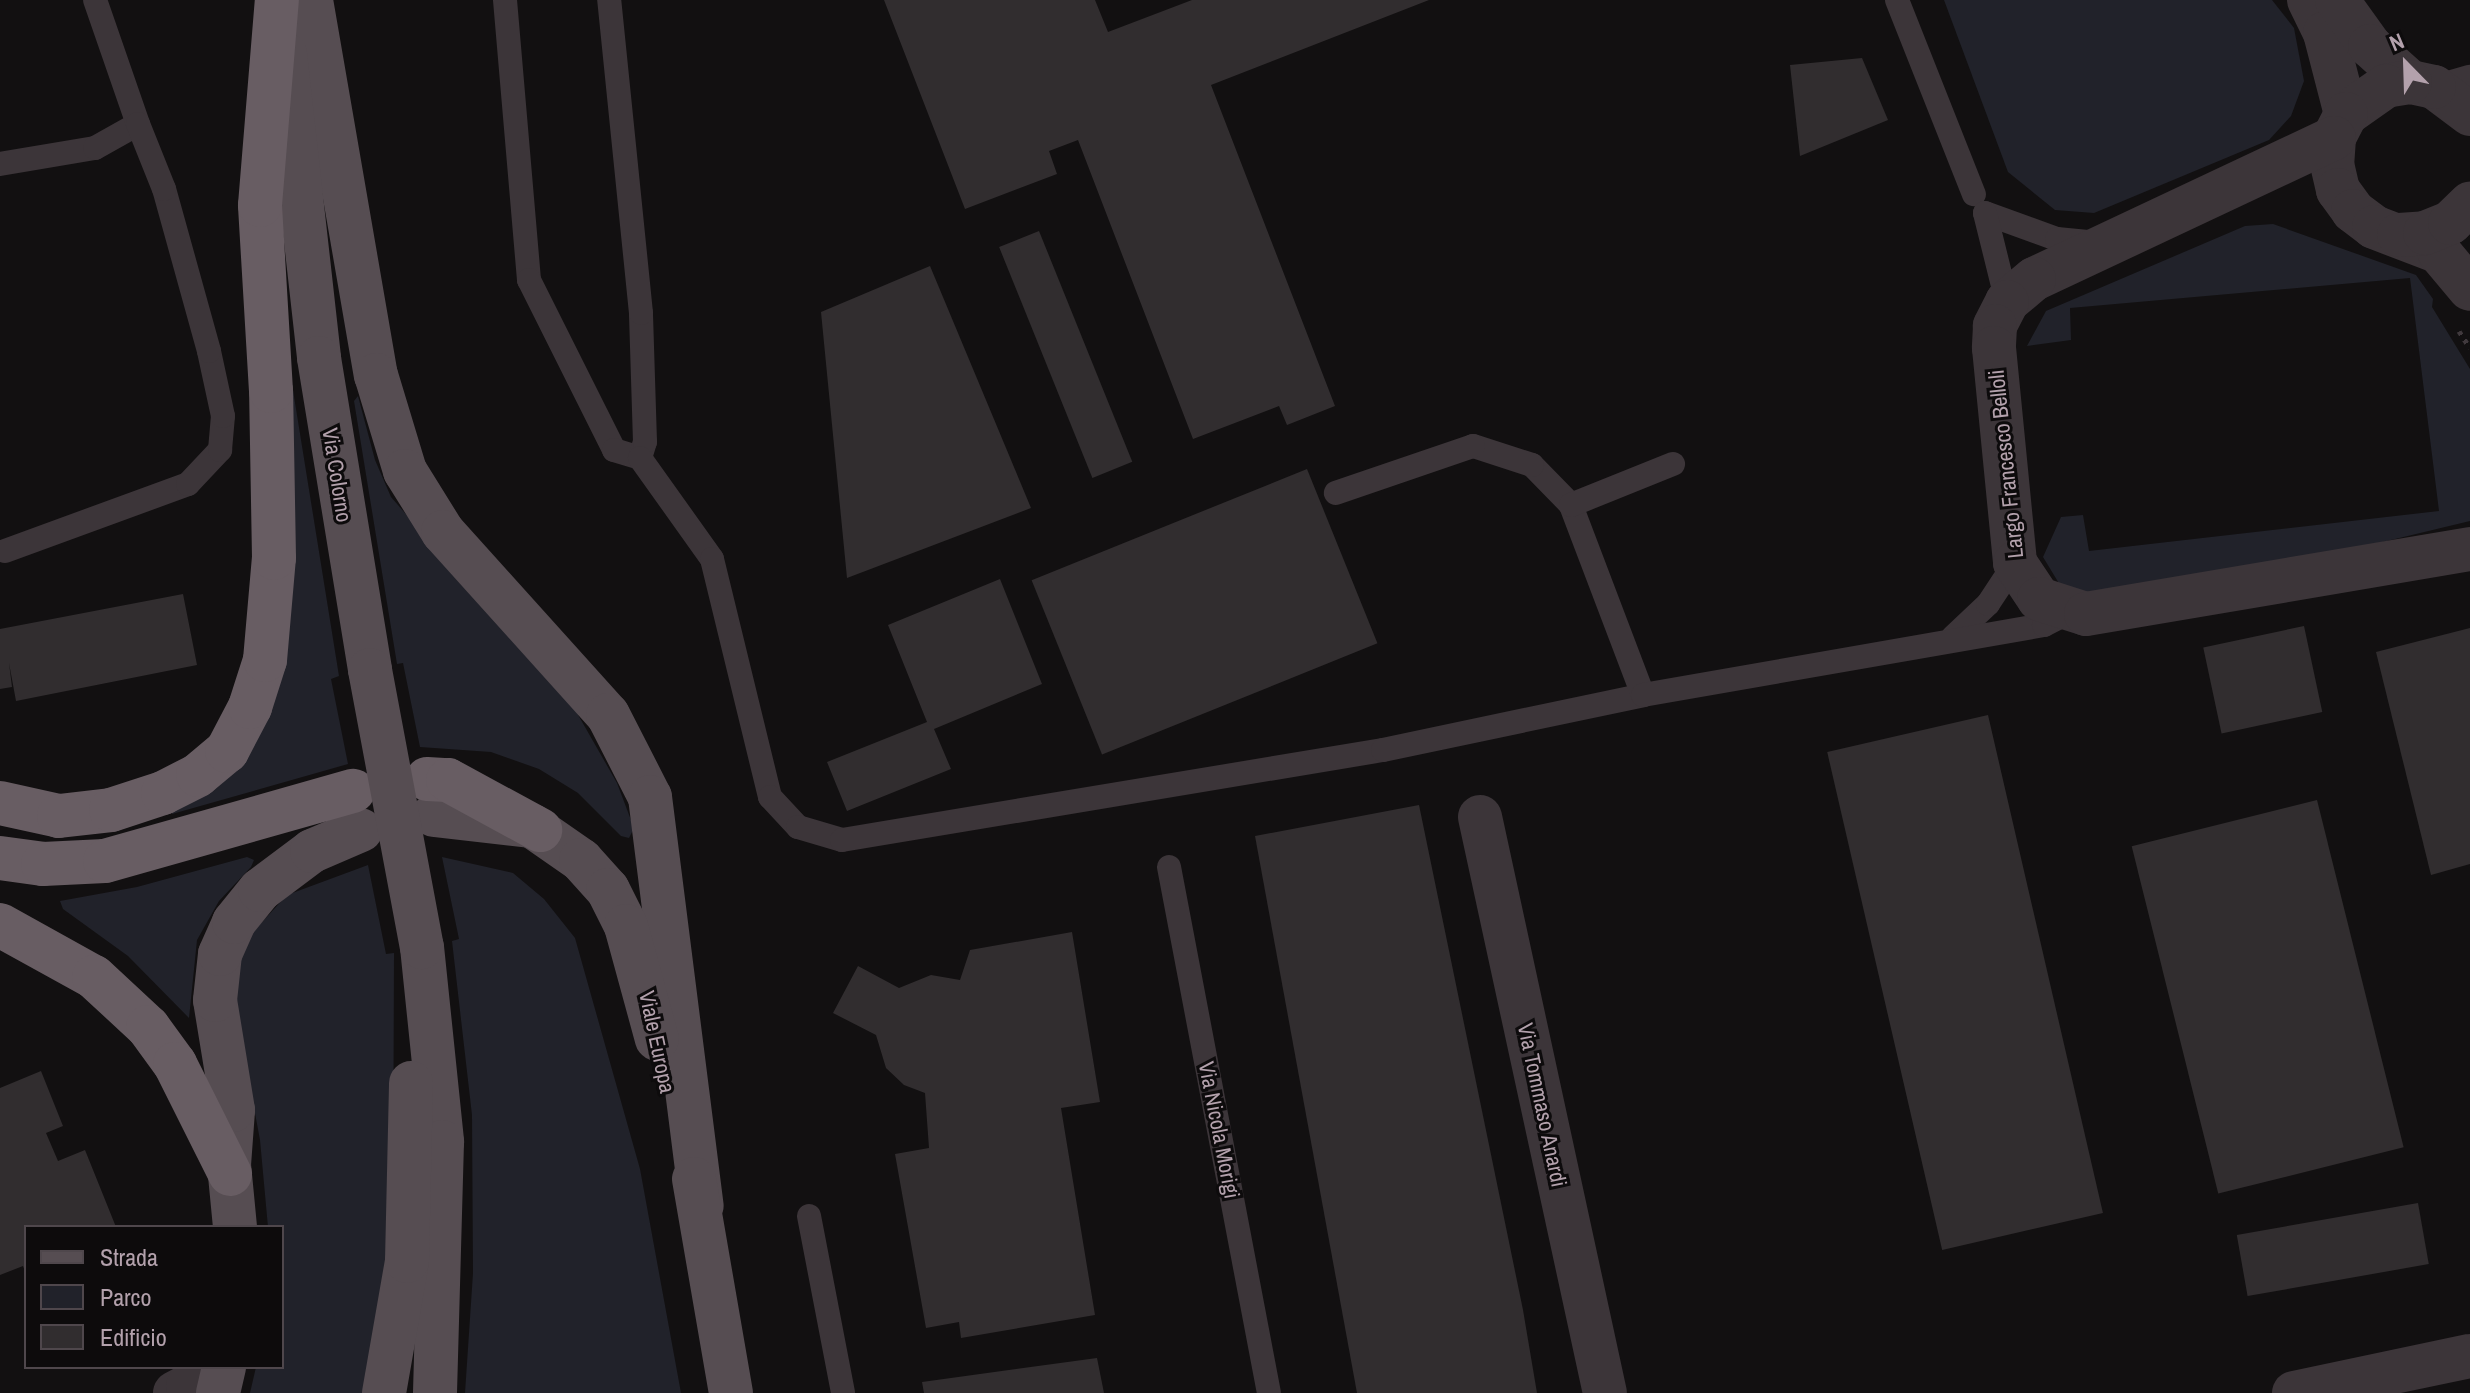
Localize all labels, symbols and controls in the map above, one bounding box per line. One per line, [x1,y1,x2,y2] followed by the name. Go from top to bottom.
[2366,24,2446,104] north arrow
[2385,26,2408,58] text: N
[1983,368,2029,560] street label: Largo Francesco Belloli
[317,426,357,524] street label: Via Colorno
[633,988,681,1096] street label: Viale Europa
[1512,1020,1572,1190] street label: Via Tommaso Anardi
[1193,1059,1245,1201] street label: Via Nicola Morigi
[24,1225,284,1369] legend
[100,1241,158,1273] text: Strada
[100,1281,151,1313] text: Parco
[100,1321,167,1353] text: Edificio

